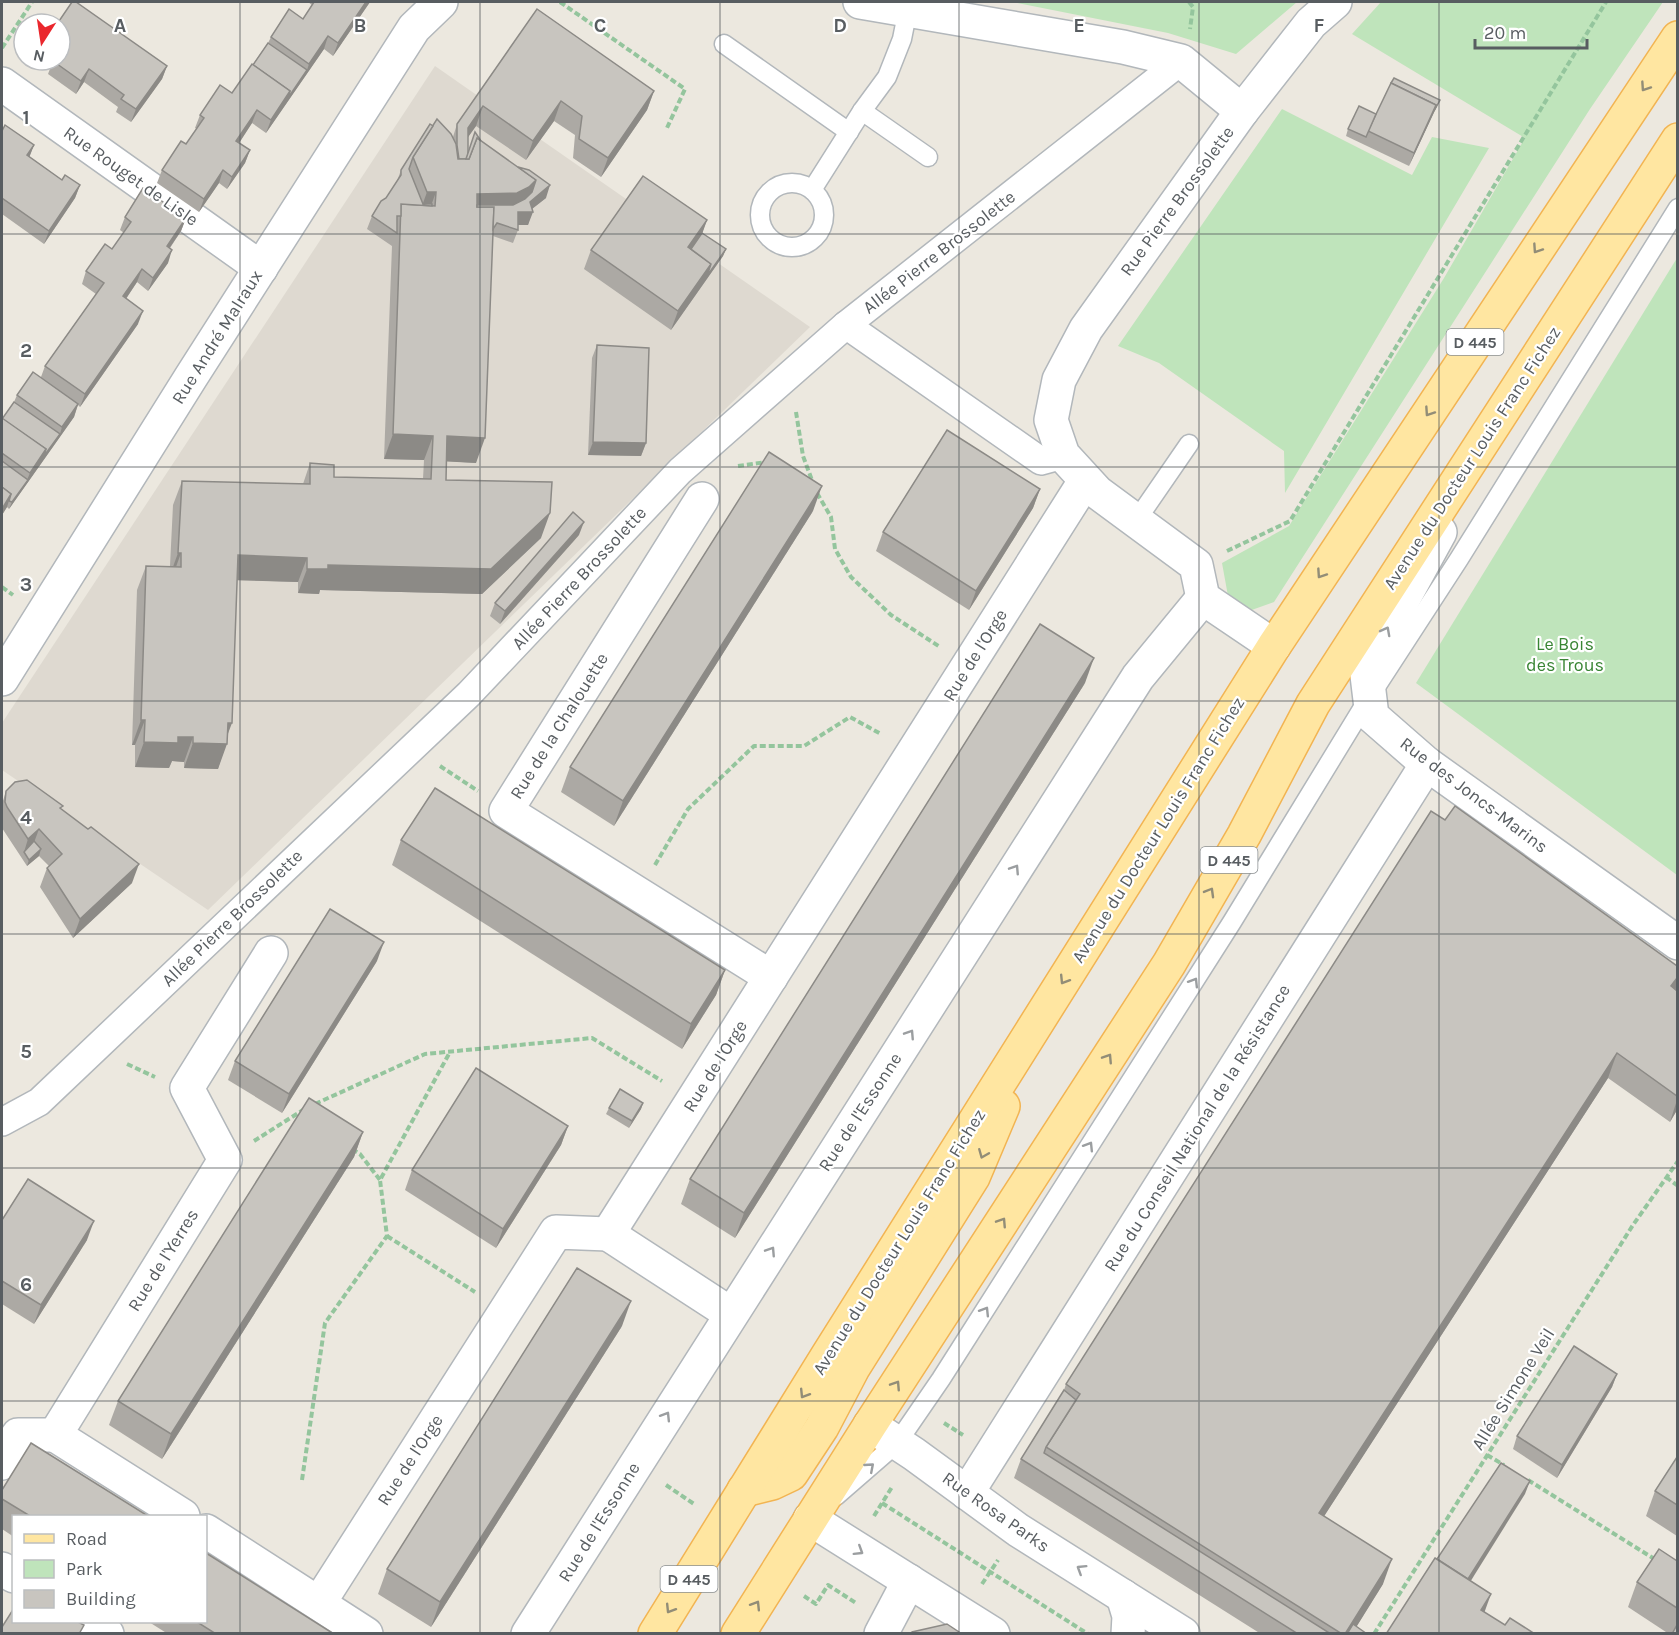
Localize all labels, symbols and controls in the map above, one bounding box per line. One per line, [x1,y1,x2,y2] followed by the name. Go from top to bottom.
[12,12,72,72] north arrow
[1475,12,1588,50] scale bar
[114,14,127,37] text: A
[354,14,366,37] text: B
[594,14,606,37] text: C
[833,14,847,37] text: D
[1073,14,1085,37] text: E
[1314,14,1325,37] text: F
[1484,22,1526,44] text: 20 m
[31,46,47,67] text: N
[1641,80,1652,91] one-way arrow
[22,106,30,129] text: 1
[59,121,203,231] street label: Rue Rouget de Lisle
[1115,122,1239,280] street label: Rue Pierre Brossolette
[858,186,1020,318] street label: Allée Pierre Brossolette
[1533,242,1544,253] one-way arrow
[167,266,267,408] street label: Rue André Malraux
[1379,322,1565,594] street label: Avenue du Docteur Louis Franc Fichez
[1446,329,1504,355] road number: D 445
[20,339,32,362] text: 2
[1425,405,1436,416] one-way arrow
[507,502,651,654] street label: Allée Pierre Brossolette
[1317,567,1328,578] one-way arrow
[20,573,32,596] text: 3
[938,605,1012,705] street label: Rue de l'Orge
[1379,626,1390,637] one-way arrow
[1526,633,1604,676] park label: Le Bois des Trous
[505,649,613,803] street label: Rue de la Chalouette
[1067,693,1249,967] street label: Avenue du Docteur Louis Franc Fichez
[1396,732,1552,858] street label: Rue des Joncs-Marins
[20,806,32,829] text: 4
[157,845,307,991] street label: Allée Pierre Brossolette
[1200,847,1258,873] road number: D 445
[1008,865,1019,876] one-way arrow
[1203,888,1215,898] one-way arrow
[1059,974,1071,984] one-way arrow
[1187,977,1198,988] one-way arrow
[1099,980,1295,1276] street label: Rue du Conseil National de la Résistance
[678,1016,752,1116] street label: Rue de l'Orge
[903,1030,914,1041] one-way arrow
[20,1040,32,1063] text: 5
[813,1049,907,1175] street label: Rue de l'Essonne
[1101,1054,1112,1065] one-way arrow
[808,1105,990,1379] street label: Avenue du Docteur Louis Franc Fichez
[1082,1142,1094,1152] one-way arrow
[978,1147,990,1158] one-way arrow
[123,1205,203,1315] street label: Rue de l'Yerres
[995,1218,1006,1229] one-way arrow
[764,1247,775,1258] one-way arrow
[20,1273,32,1296] text: 6
[977,1306,988,1317] one-way arrow
[1467,1324,1559,1454] street label: Allée Simone Veil
[889,1381,900,1392] one-way arrow
[799,1388,811,1398] one-way arrow
[372,1410,448,1510] street label: Rue de l'Orge
[659,1411,670,1422] one-way arrow
[553,1458,645,1586] street label: Rue de l'Essonne
[863,1463,874,1474] one-way arrow
[938,1467,1054,1557] street label: Rue Rosa Parks
[12,1515,207,1623] legend
[66,1528,107,1550] text: Road
[853,1543,864,1554] one-way arrow
[66,1558,103,1580] text: Park
[1076,1565,1087,1576] one-way arrow
[660,1566,718,1592] road number: D 445
[66,1588,136,1610] text: Building
[749,1601,761,1611] one-way arrow
[666,1603,678,1613] one-way arrow

